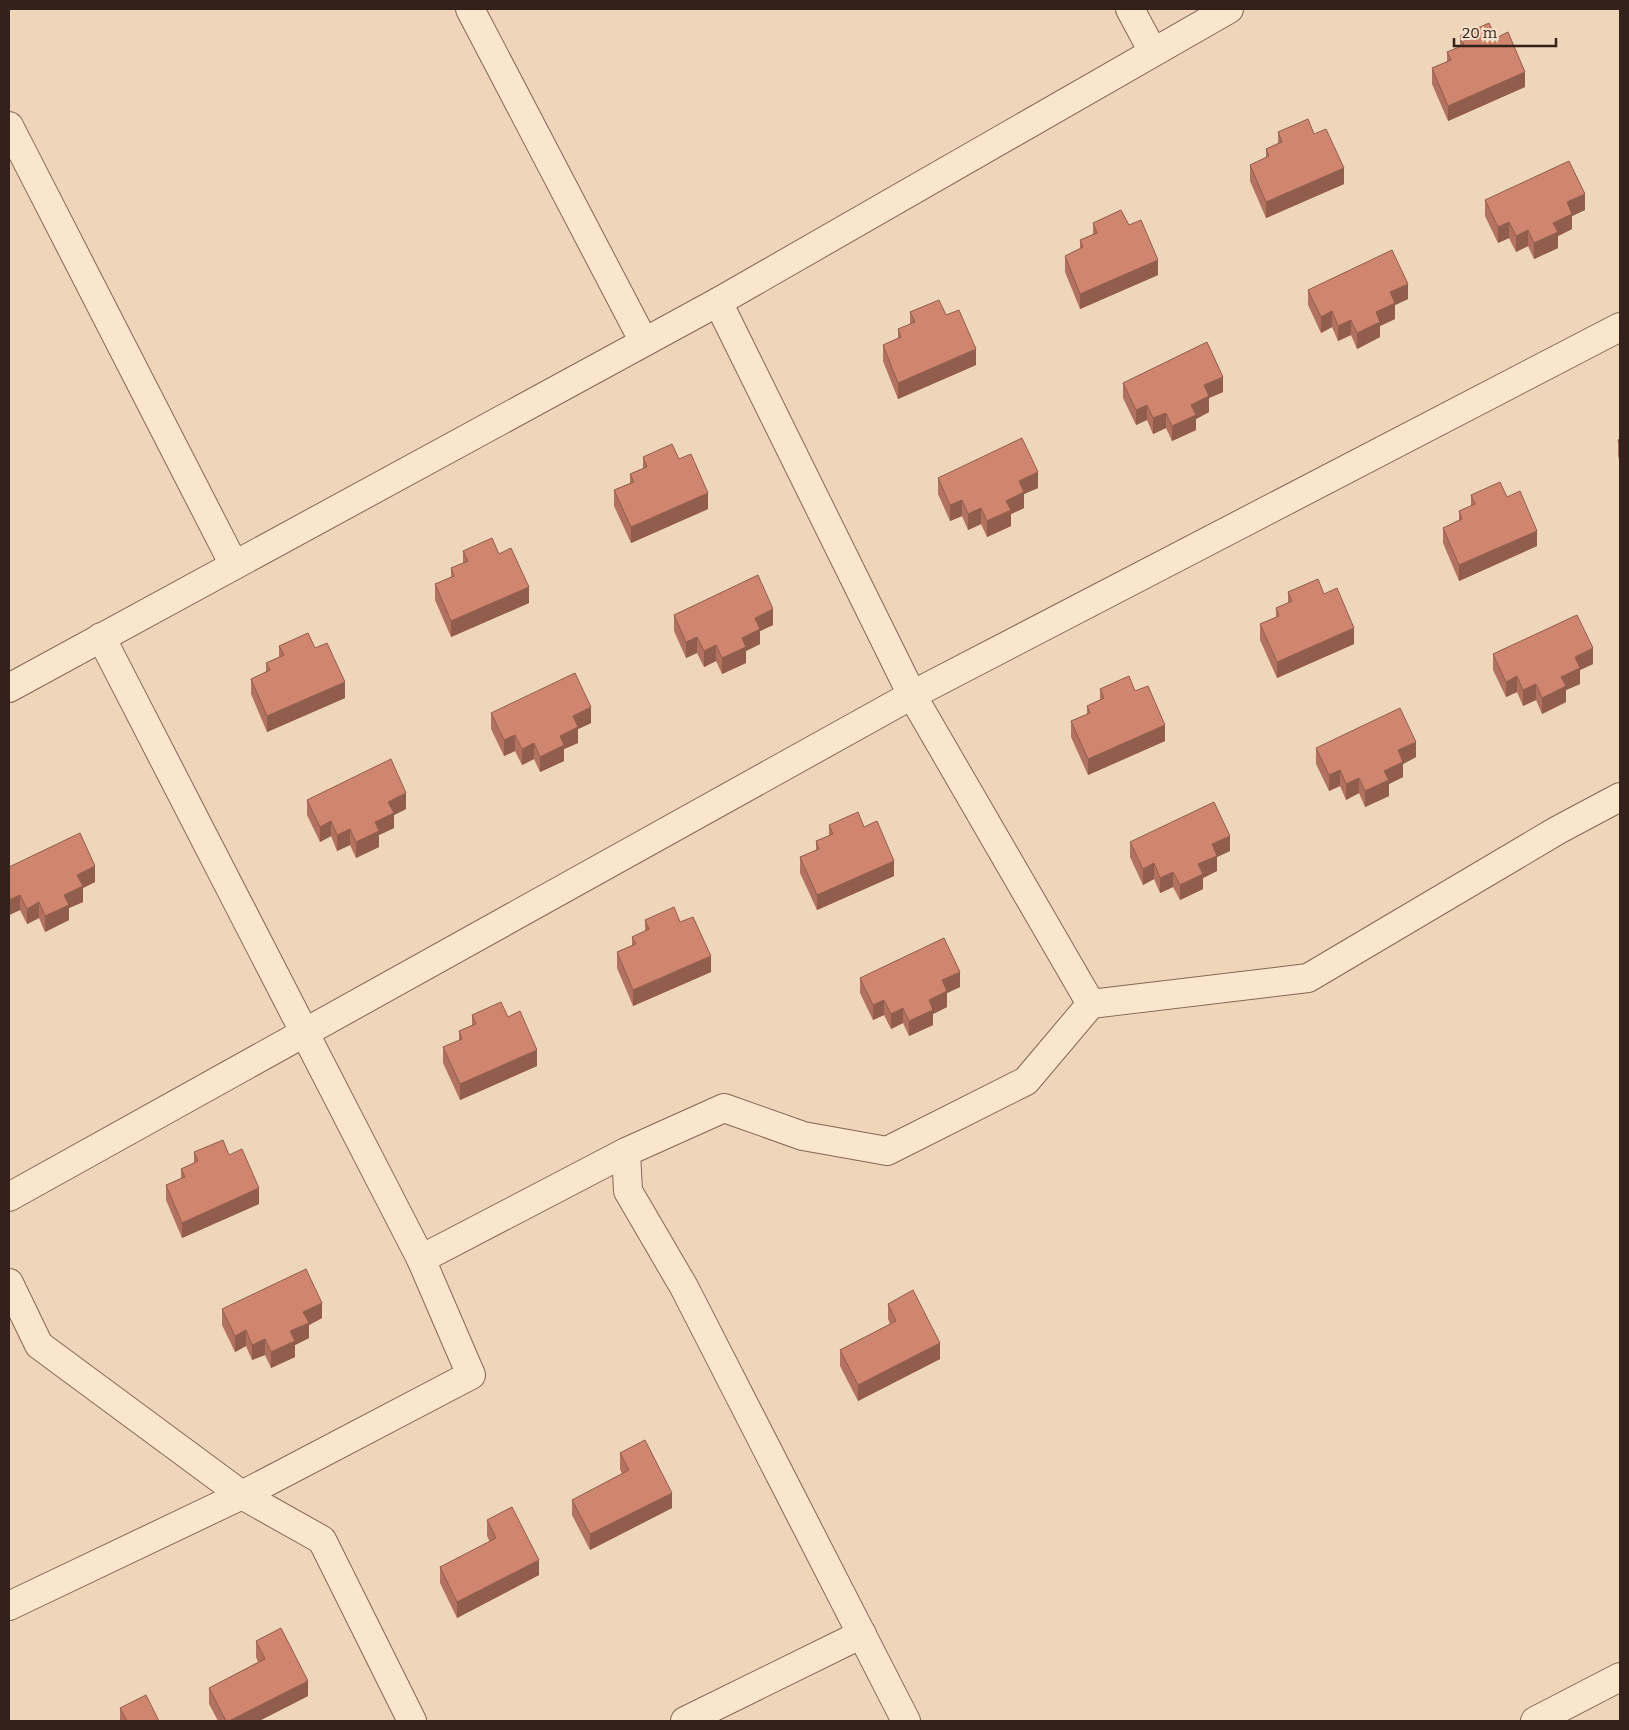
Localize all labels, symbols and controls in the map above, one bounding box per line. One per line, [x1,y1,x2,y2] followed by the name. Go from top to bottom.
[1454,15,1556,47] scale bar
[1462,24,1498,42] text: 20 m

